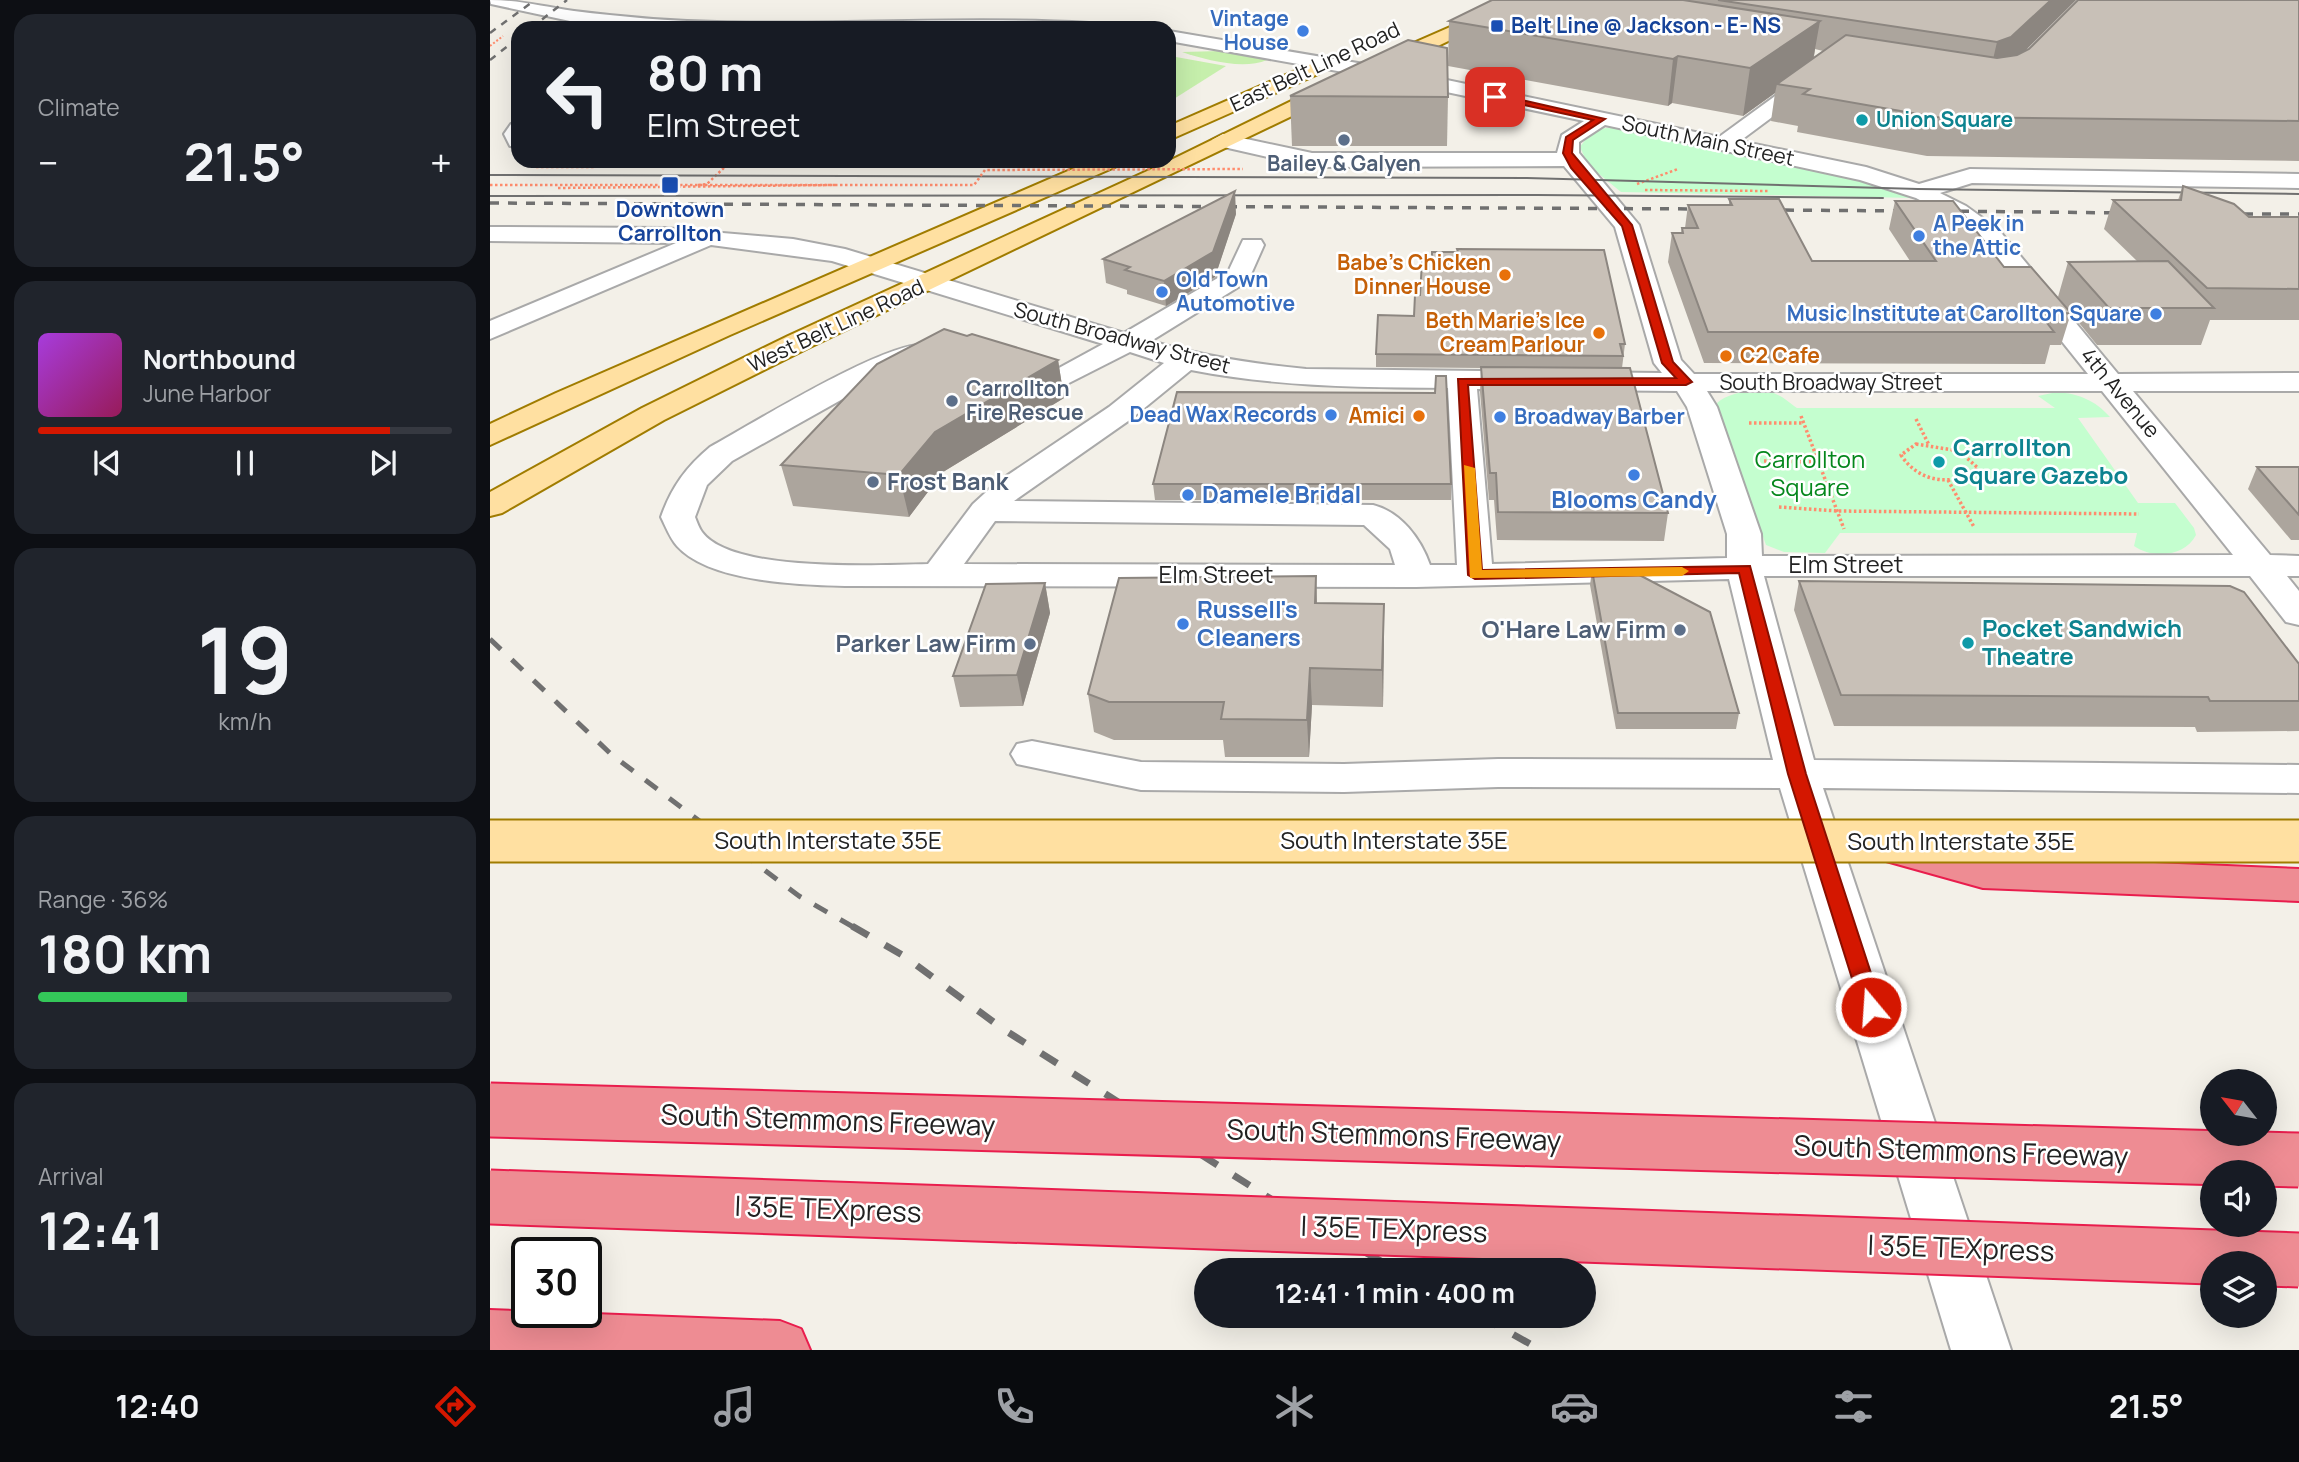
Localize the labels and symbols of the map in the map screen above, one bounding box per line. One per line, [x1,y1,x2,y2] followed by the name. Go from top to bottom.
[1210,4,1289,56] place label: Vintage House
[1511,11,1781,39] place label: Belt Line @ Jackson - E- NS
[1225,14,1404,118] street label: East Belt Line Road
[1489,18,1505,34] marker: Belt Line @ Jackson - E- NS
[1295,23,1311,39] marker: Vintage House
[1465,67,1525,127] pin
[1876,105,2013,133] place label: Union Square
[1619,108,1797,172] street label: South Main Street
[1854,112,1870,128] marker: Union Square
[1336,132,1352,148] marker: Bailey & Galyen
[1267,149,1421,177] place label: Bailey & Galyen
[660,175,680,195] marker: Downtown Carrollton
[616,195,724,247] place label: Downtown Carrollton
[1933,209,2024,261] place label: A Peek in the Attic
[1911,228,1927,244] marker: A Peek in the Attic
[1337,248,1491,300] place label: Babe's Chicken Dinner House
[1176,265,1295,317] place label: Old Town Automotive
[1497,267,1513,283] marker: Babe's Chicken Dinner House
[743,272,928,378] street label: West Belt Line Road
[1154,284,1170,300] marker: Old Town Automotive
[1011,295,1234,379] street label: South Broadway Street
[1787,299,2142,327] place label: Music Institute at Carollton Square
[1426,306,1585,358] place label: Beth Marie's Ice Cream Parlour
[2148,306,2164,322] marker: Music Institute at Carollton Square
[1591,325,1607,341] marker: Beth Marie's Ice Cream Parlour
[1740,341,1820,369] place label: C2 Cafe
[2075,341,2167,443] street label: 4th Avenue
[1718,348,1734,364] marker: C2 Cafe
[1719,368,1943,396] street label: South Broadway Street
[966,374,1084,426] place label: Carrollton Fire Rescue
[944,393,960,409] marker: Carrollton Fire Rescue
[1129,400,1317,428] place label: Dead Wax Records
[1348,401,1405,429] place label: Amici
[1514,402,1685,430] place label: Broadway Barber
[1323,407,1339,423] marker: Dead Wax Records
[1411,408,1427,424] marker: Amici
[1492,409,1508,425] marker: Broadway Barber
[1953,430,2128,491] place label: Carrollton Square Gazebo
[1755,442,1865,503] park label: Carrollton Square
[1931,454,1947,470] marker: Carrollton Square Gazebo
[887,464,1010,497] place label: Frost Bank
[1626,467,1642,483] marker: Blooms Candy
[865,474,881,490] marker: Frost Bank
[1202,477,1361,510] place label: Damele Bridal
[1551,482,1717,515] place label: Blooms Candy
[1180,487,1196,503] marker: Damele Bridal
[1789,547,1903,580] street label: Elm Street
[1159,557,1273,590] street label: Elm Street
[1197,592,1301,653] place label: Russell's Cleaners
[1982,611,2182,672] place label: Pocket Sandwich Theatre
[1481,612,1666,645] place label: O'Hare Law Firm
[1175,616,1191,632] marker: Russell's Cleaners
[1672,622,1688,638] marker: O'Hare Law Firm
[835,626,1016,659] place label: Parker Law Firm
[1960,635,1976,651] marker: Pocket Sandwich Theatre
[1022,636,1038,652] marker: Parker Law Firm
[714,823,942,856] street label: South Interstate 35E
[1280,823,1508,856] street label: South Interstate 35E
[1847,824,2075,857] street label: South Interstate 35E
[1834,970,1908,1044] position arrow
[2200,1069,2277,1146] north arrow
[660,1094,996,1144] street label: South Stemmons Freeway
[1226,1109,1562,1159] street label: South Stemmons Freeway
[1793,1125,2129,1175] street label: South Stemmons Freeway
[734,1186,922,1230] street label: I 35E TEXpress
[1300,1206,1488,1250] street label: I 35E TEXpress
[1867,1225,2055,1269] street label: I 35E TEXpress
[511,1237,602,1328] speed limit sign: 30

